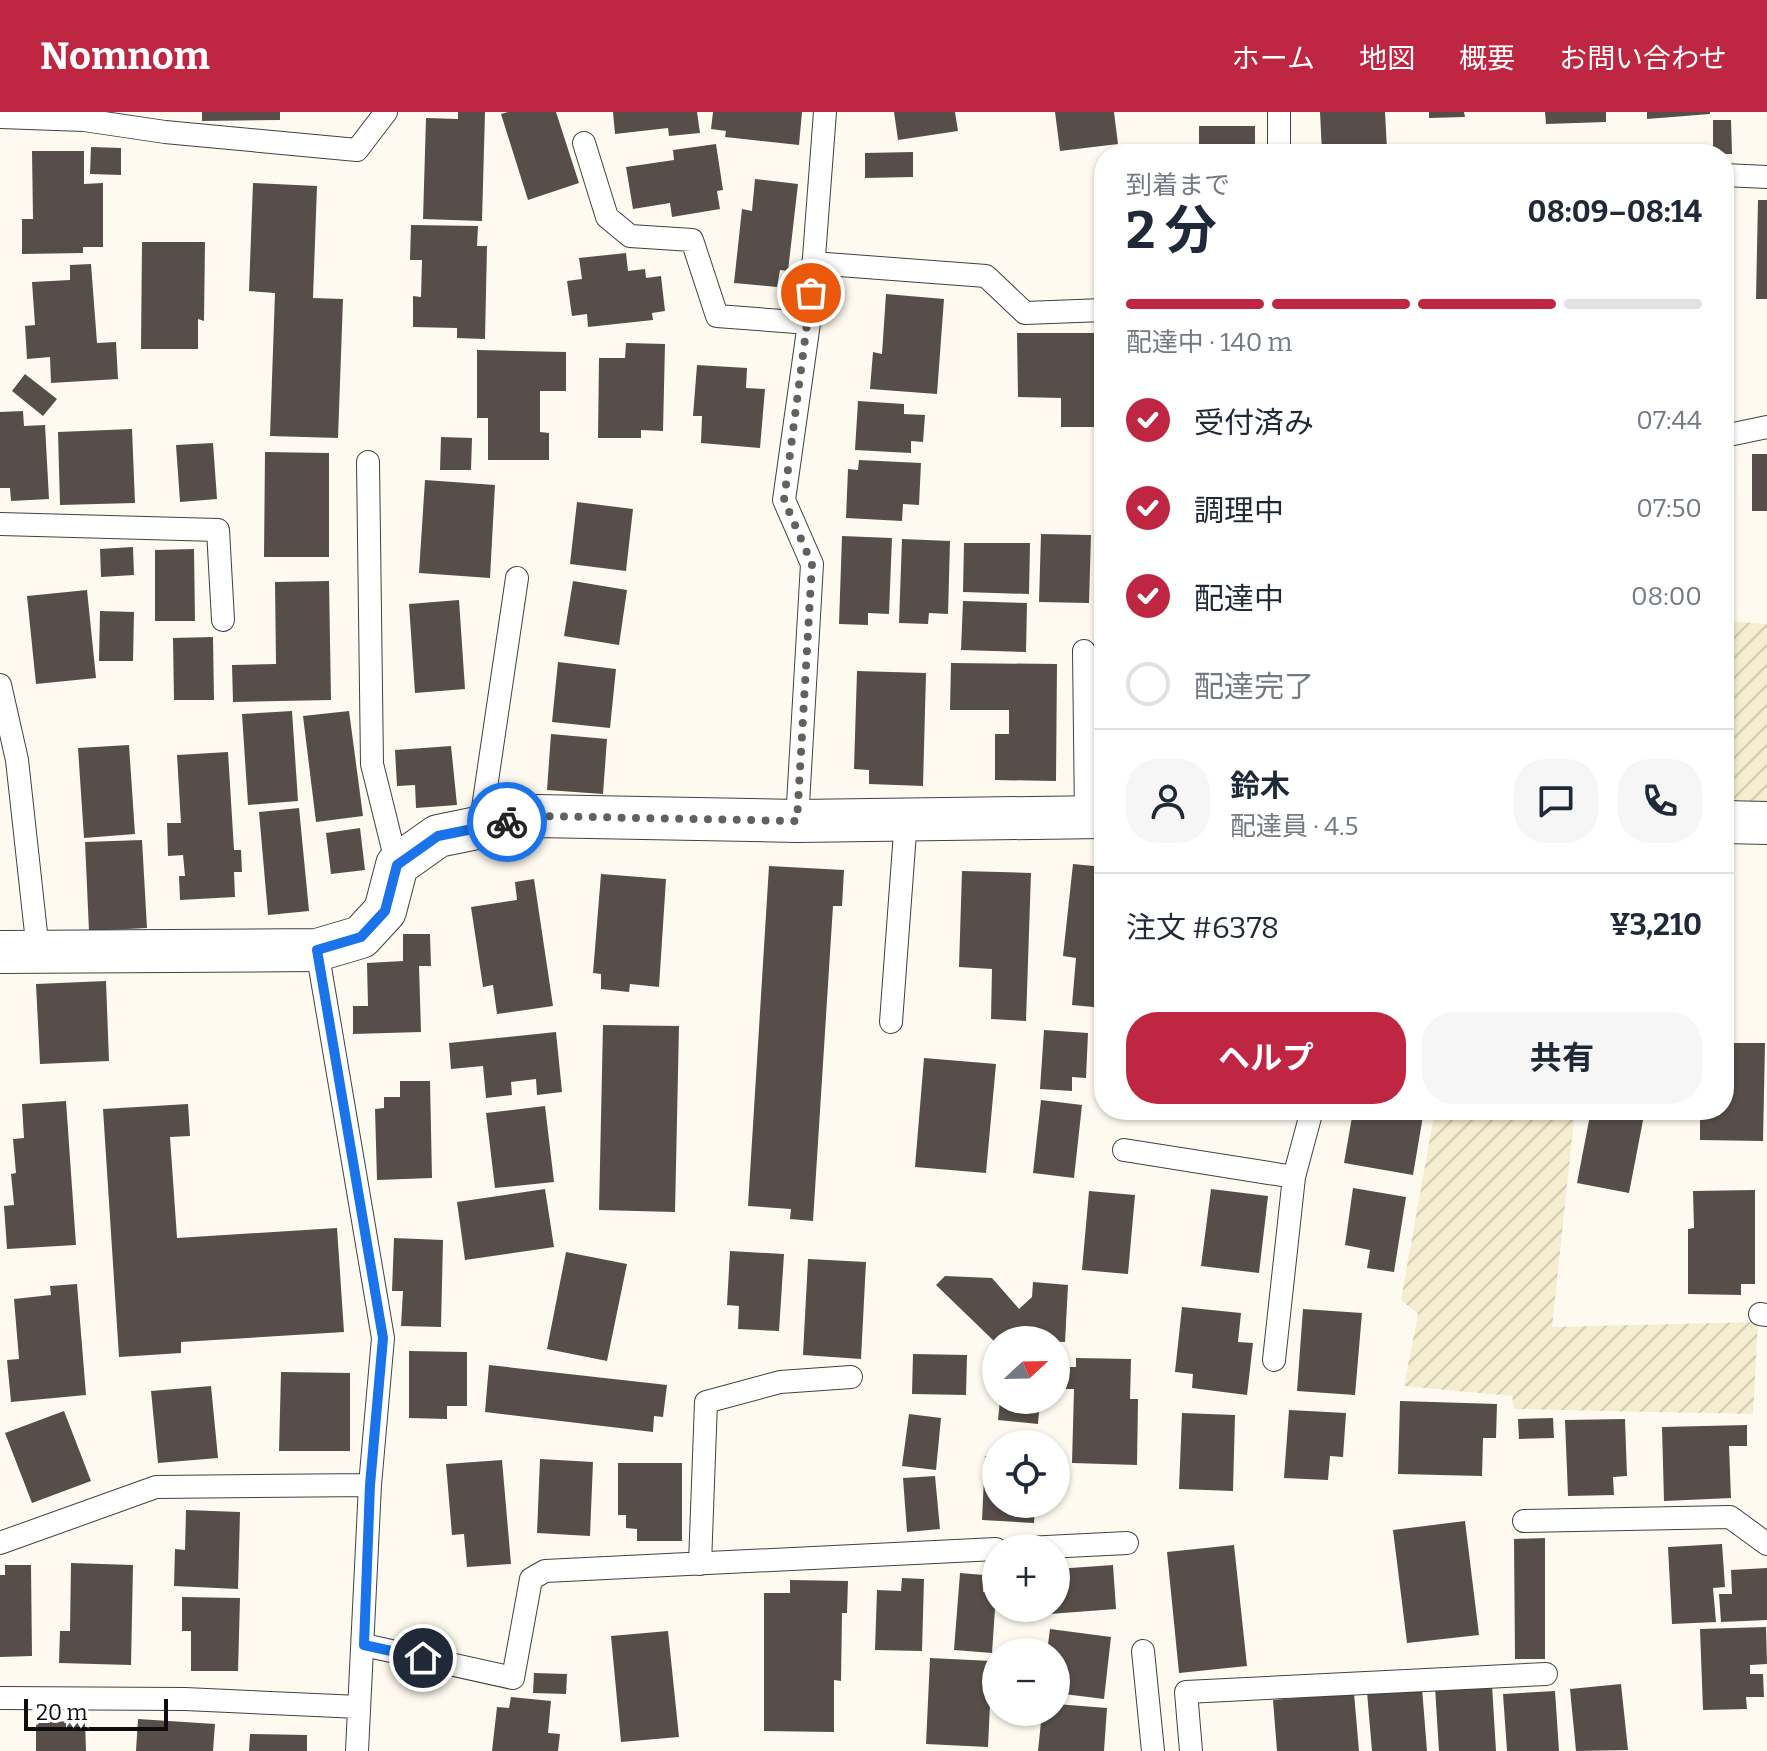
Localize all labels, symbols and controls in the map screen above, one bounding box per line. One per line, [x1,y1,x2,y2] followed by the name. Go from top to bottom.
[40,33,210,79] text: Nomnom
[1232,42,1315,75] text: ホーム
[1359,42,1415,75] text: 地図
[1459,42,1515,75] text: 概要
[1559,42,1727,75] text: お問い合わせ
[1126,170,1230,201] text: 到着まで
[1528,194,1702,230] text: 08:09–08:14
[1126,199,1217,262] text: 2 分
[777,259,845,327] pin
[789,271,833,315] icon: bag
[1126,327,1292,358] text: 配達中 · 140 m
[1126,398,1170,442] icon: check
[1194,405,1314,441] text: 受付済み
[1636,405,1702,436] text: 07:44
[1126,486,1170,530] icon: check
[1194,493,1284,529] text: 調理中
[1636,493,1702,524] text: 07:50
[1126,574,1170,618] icon: check
[1194,581,1284,617] text: 配達中
[1631,581,1702,612] text: 08:00
[1194,669,1314,705] text: 配達完了
[1126,759,1210,843] button: person
[1514,759,1598,843] button: chat
[1618,759,1702,843] button: phone
[1230,768,1290,804] text: 鈴木
[467,782,547,862] courier
[485,800,529,844] icon: bike
[1230,811,1358,842] text: 配達員 · 4.5
[1609,907,1702,943] text: ¥3,210
[1126,910,1279,946] text: 注文 #6378
[1126,1012,1406,1104] button: ヘルプ
[1422,1012,1702,1104] button: 共有
[982,1326,1070,1414] north arrow
[982,1326,1070,1726] map controls
[982,1430,1070,1518] button: locate
[982,1534,1070,1622] button: +
[389,1624,457,1692] pin
[401,1636,445,1680] icon: home
[982,1638,1070,1726] button: −
[24,1695,168,1731] scale bar
[36,1699,87,1726] text: 20 m

